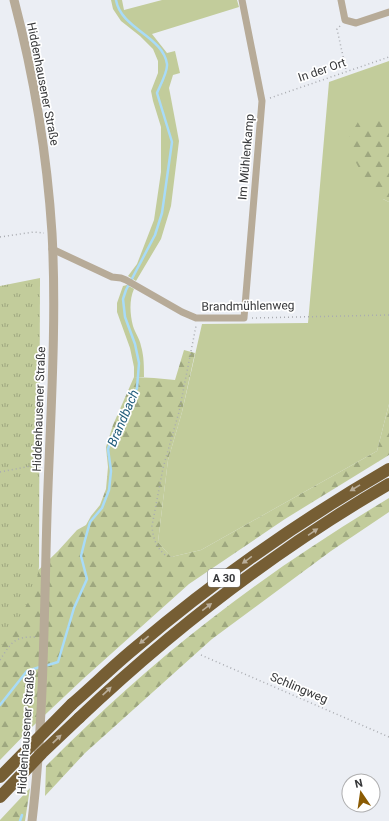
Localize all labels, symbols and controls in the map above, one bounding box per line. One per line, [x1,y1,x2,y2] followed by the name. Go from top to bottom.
[24,21,62,147] street label: Hiddenhausener Straße
[296,55,348,85] street label: In der Ort
[235,113,257,201] street label: Im Mühlenkamp
[201,298,295,314] street label: Brandmühlenweg
[30,346,48,472] street label: Hiddenhausener Straße
[104,387,142,449] water label: Brandbach
[349,485,361,492] one-way arrow
[308,528,318,536] one-way arrow
[242,556,253,565] one-way arrow
[208,569,240,587] road number: A 30
[202,604,212,612] one-way arrow
[139,635,150,644] one-way arrow
[15,669,37,795] street label: Hiddenhausener Straße
[268,670,330,706] street label: Schlingweg
[103,687,112,696] one-way arrow
[52,734,62,744] one-way arrow
[341,773,381,813] north arrow
[354,776,364,791] text: N

